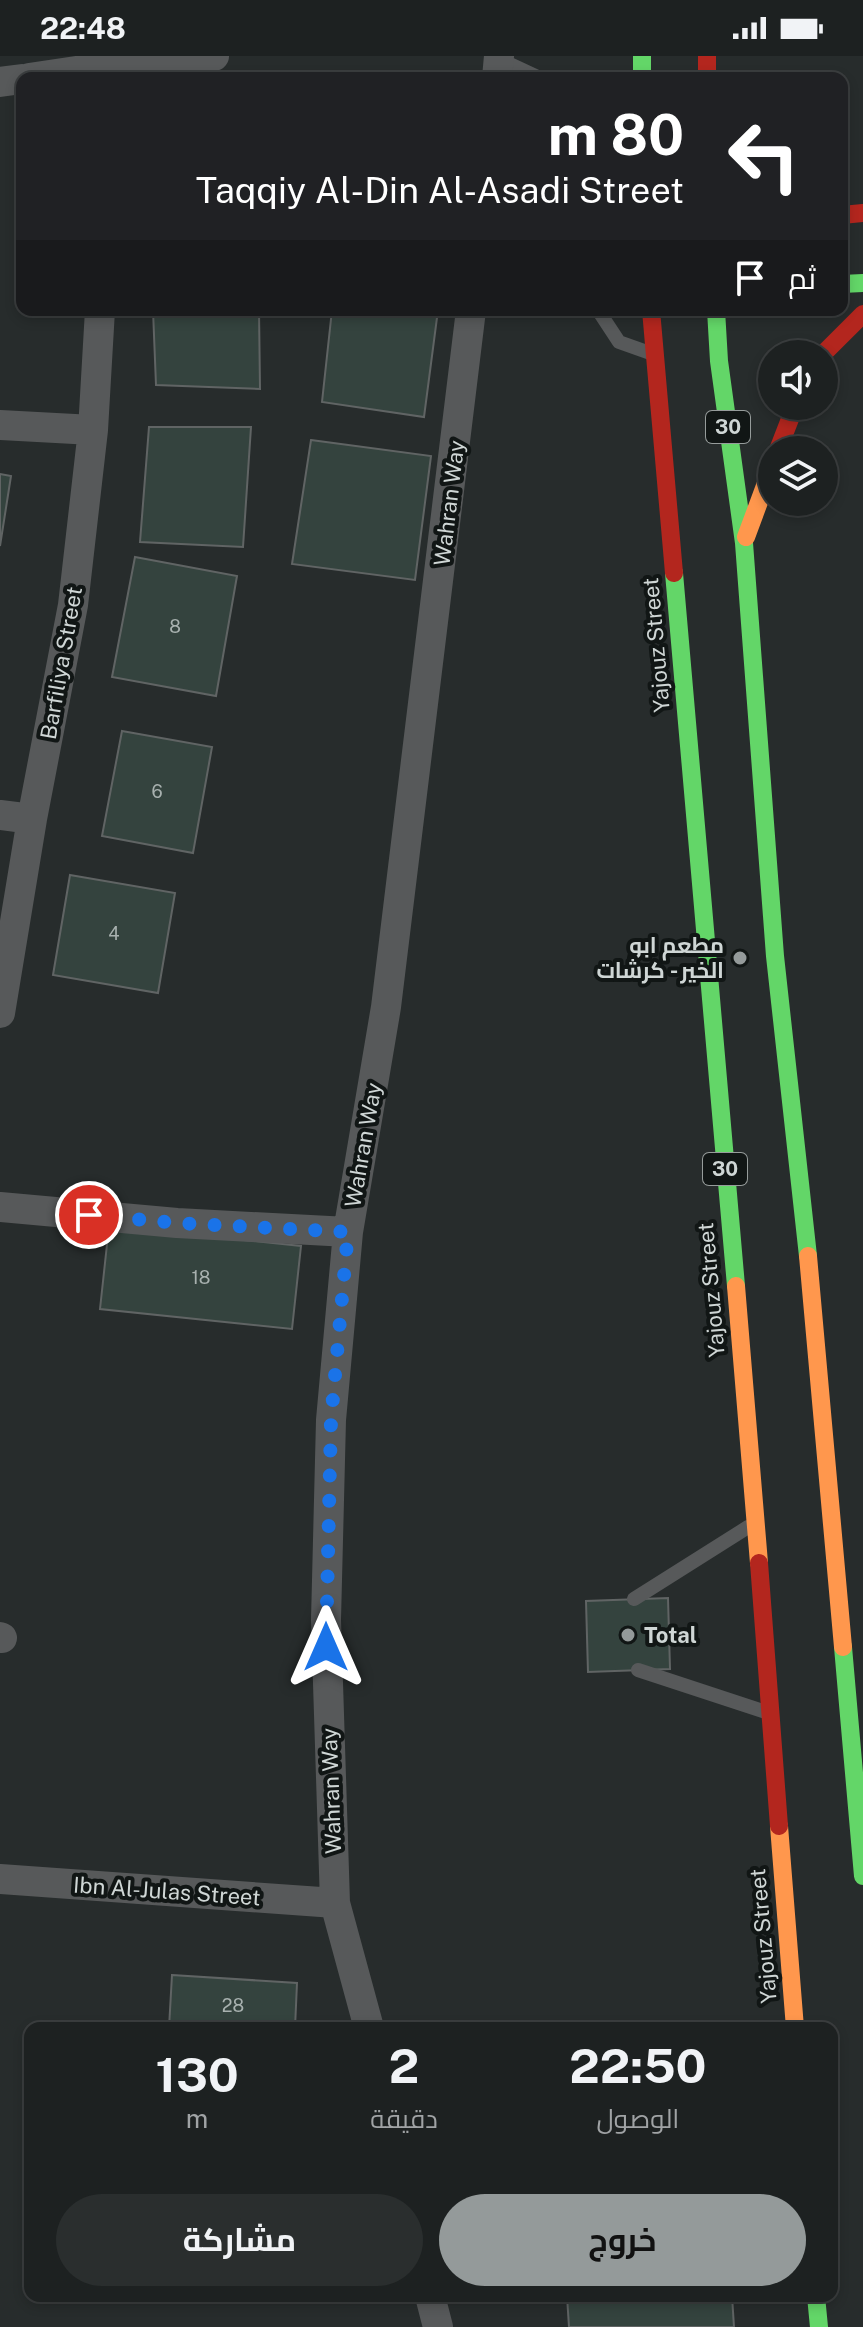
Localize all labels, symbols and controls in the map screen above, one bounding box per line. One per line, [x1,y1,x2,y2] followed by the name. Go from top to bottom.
[40,10,126,46] text: 22:48
[548,102,684,168] text: 80 m
[712,104,816,208] icon: left
[196,169,684,211] text: Taqqiy Al-Din Al-Asadi Street
[728,256,772,300] icon: arrive
[788,260,816,296] text: ثم
[758,340,838,516] map controls
[758,340,838,420] button: sound
[706,411,750,443] road number: 30
[758,436,838,516] button: layers
[428,438,470,567] street label: Wahran Way
[637,577,675,713] street label: Yajouz Street
[35,585,87,741] street label: Barfiliya Street
[169,616,181,637] house number: 8
[151,781,163,802] house number: 6
[108,923,120,944] house number: 4
[596,932,724,984] place label: مطعم ابو الخير - كرشات
[731,949,749,967] marker: مطعم ابو الخير - كرشات
[339,1080,387,1209] street label: Wahran Way
[703,1153,747,1185] road number: 30
[55,1181,123,1249] pin
[67,1193,111,1237] icon: arrive
[692,1222,730,1358] street label: Yajouz Street
[192,1267,210,1288] house number: 18
[284,1605,368,1689] position arrow
[644,1622,697,1648] place label: Total
[619,1626,637,1644] marker: Total
[316,1727,346,1855] street label: Wahran Way
[744,1868,782,2004] street label: Yajouz Street
[72,1871,262,1911] street label: Ibn Al-Julas Street
[222,1995,244,2016] house number: 28
[389,2037,419,2094] text: 2
[569,2037,707,2094] text: 22:50
[155,2046,239,2103] text: 130
[186,2103,208,2134] text: m
[370,2103,438,2134] text: دقيقة
[596,2103,679,2134] text: الوصول
[56,2194,423,2286] button: مشاركة
[439,2194,806,2286] button: خروج

